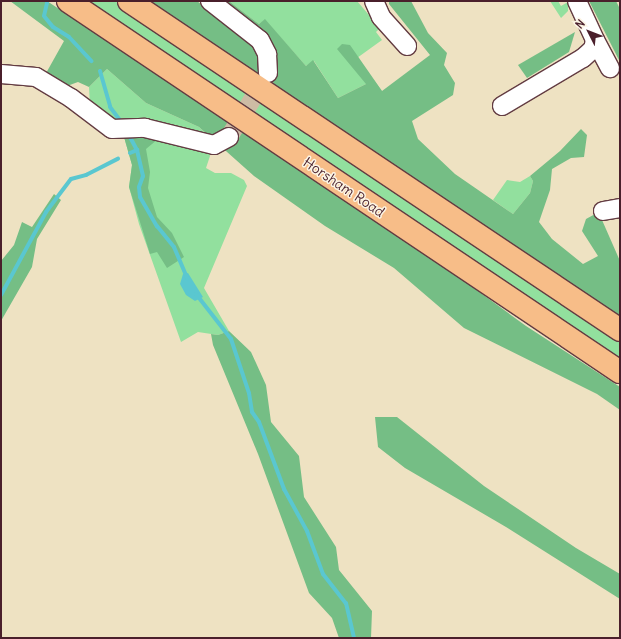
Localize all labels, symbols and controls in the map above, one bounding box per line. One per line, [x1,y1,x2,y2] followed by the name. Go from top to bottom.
[569,12,609,52] north arrow
[572,16,588,31] text: N
[300,154,388,220] street label: Horsham Road

